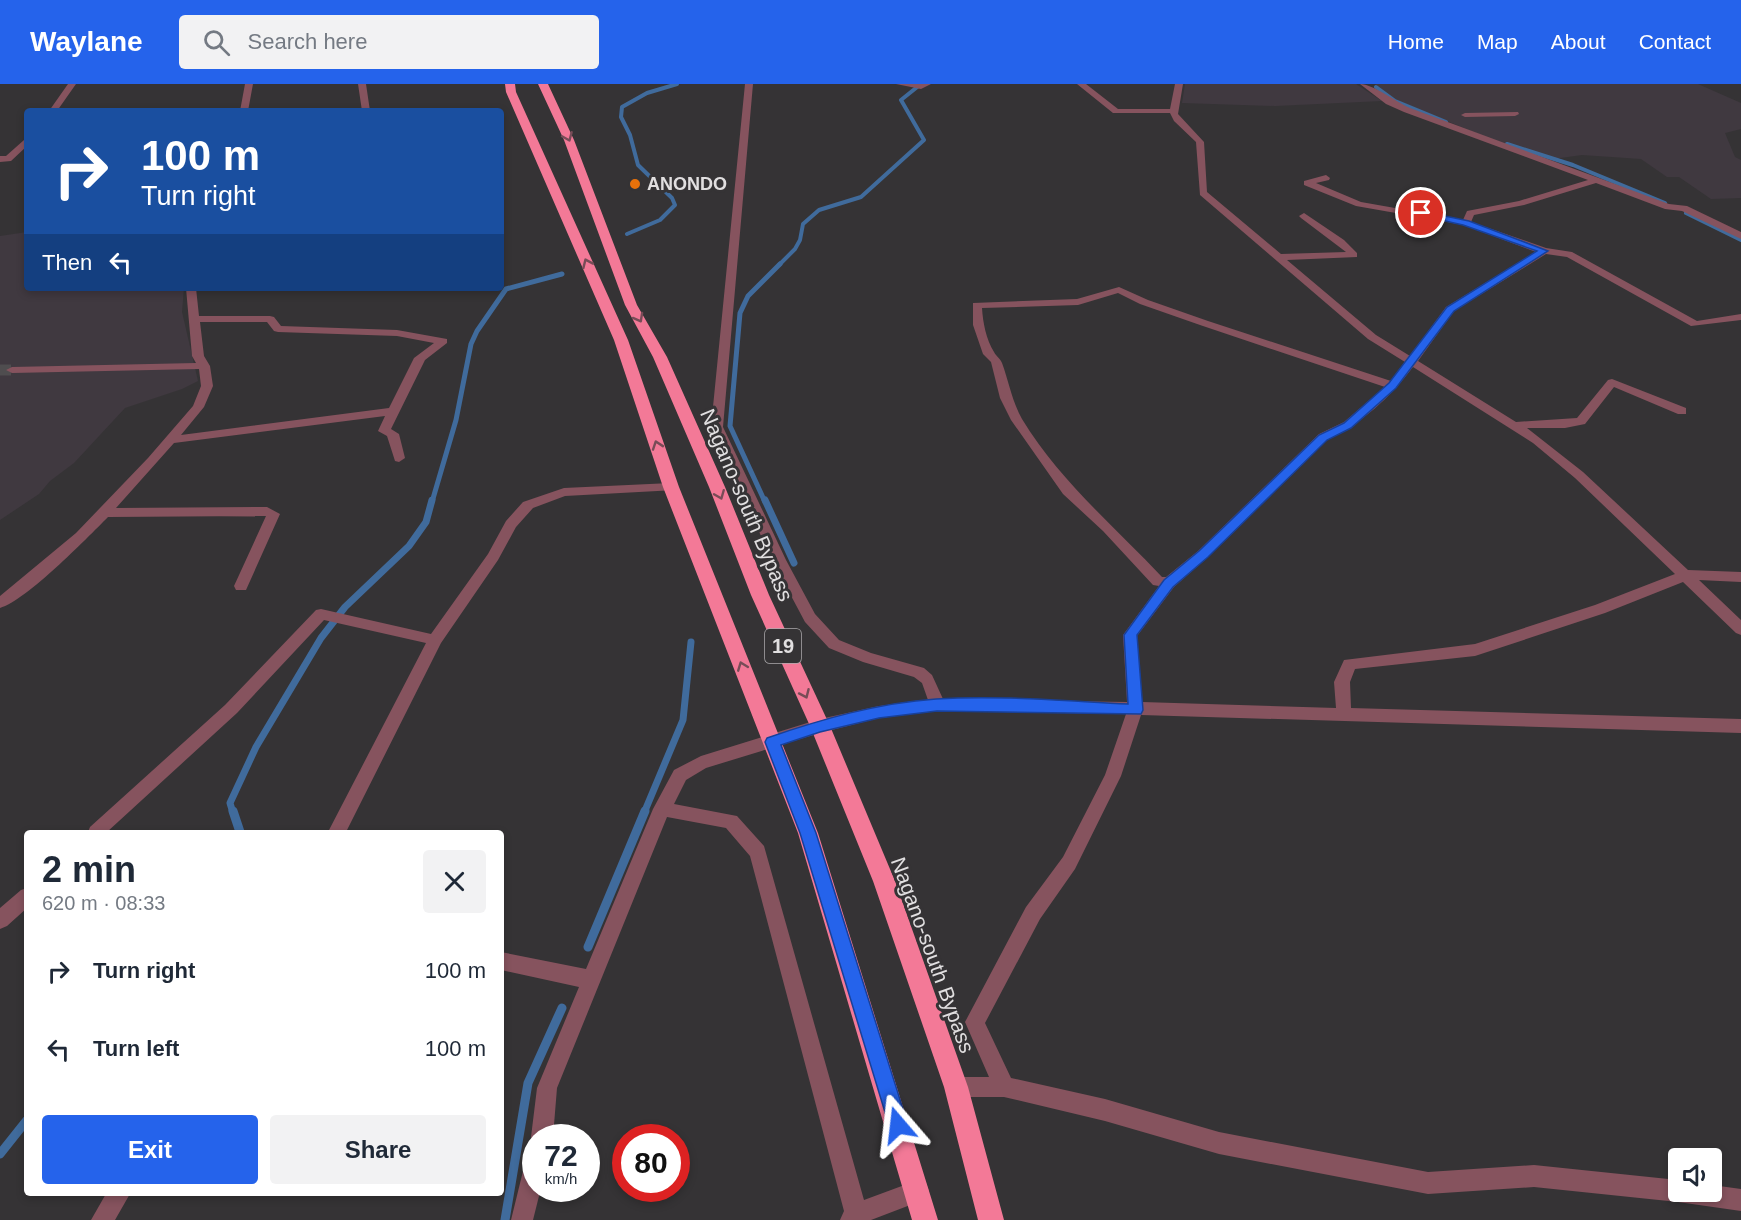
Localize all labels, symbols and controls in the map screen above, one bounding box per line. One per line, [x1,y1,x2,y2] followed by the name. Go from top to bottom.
[179,15,599,69] search box
[30,26,143,57] text: Waylane
[200,26,233,59] icon: search
[248,29,367,54] text: Search here
[1388,30,1444,53] text: Home
[1477,30,1518,53] text: Map
[1551,30,1606,53] text: About
[1639,30,1711,53] text: Contact
[561,131,573,142] one-way arrow
[42,132,120,210] icon: right
[141,132,260,179] text: 100 m
[647,174,727,194] place label: ANONDO
[628,177,642,191] marker: ANONDO
[141,181,256,211] text: Turn right
[1395,187,1446,238] pin
[1404,196,1437,229] icon: arrive
[104,246,137,279] icon: left
[42,250,92,275] text: Then
[582,259,594,270] one-way arrow
[632,312,643,323] one-way arrow
[696,405,798,605] street label: Nagano-south Bypass
[651,440,664,451] one-way arrow
[713,490,726,500] one-way arrow
[765,629,801,663] road number: 19
[737,662,749,673] one-way arrow
[798,688,810,699] one-way arrow
[42,849,136,890] text: 2 min
[423,850,486,913] button: close
[887,854,979,1056] street label: Nagano-south Bypass
[42,892,165,914] text: 620 m · 08:33
[42,955,75,988] icon: right
[93,958,195,983] text: Turn right
[425,958,486,983] text: 100 m
[42,1033,75,1066] icon: left
[93,1036,179,1061] text: Turn left
[425,1036,486,1061] text: 100 m
[866,1093,930,1157] position arrow
[42,1115,258,1184] button: Exit
[270,1115,486,1184] button: Share
[612,1124,690,1202] speed limit sign: 80
[544,1139,578,1172] text: 72
[1668,1148,1722,1202] map controls
[1668,1148,1722,1202] button: sound
[545,1170,577,1187] text: km/h

